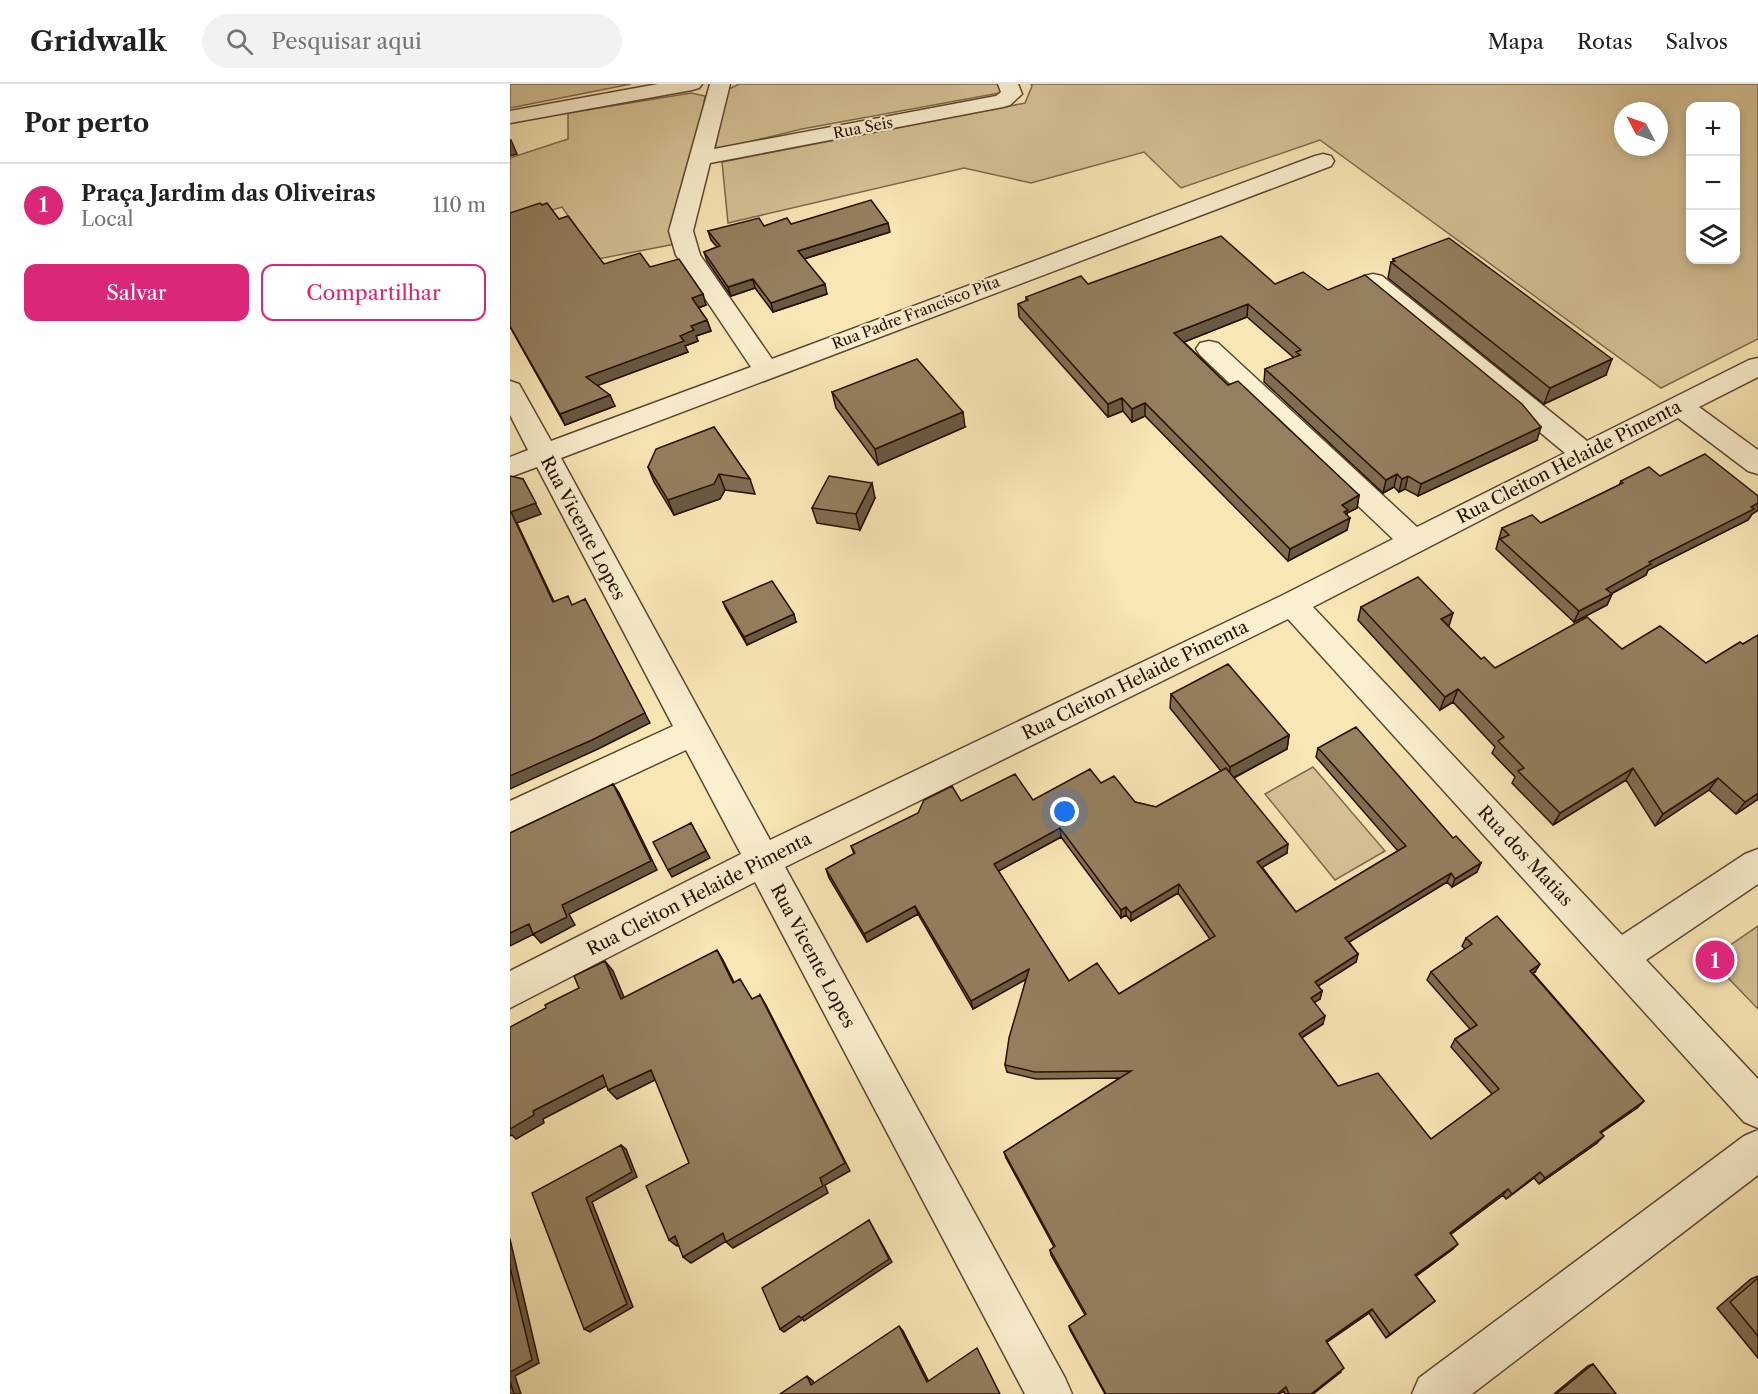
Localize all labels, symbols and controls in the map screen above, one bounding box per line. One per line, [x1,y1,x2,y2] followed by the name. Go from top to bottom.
[202,14,622,68] search box
[30,24,166,58] text: Gridwalk
[223,25,256,58] icon: search
[271,28,422,55] text: Pesquisar aqui
[1488,29,1544,54] text: Mapa
[1577,29,1633,54] text: Rotas
[1666,29,1728,54] text: Salvos
[1614,102,1668,156] north arrow
[1686,102,1740,264] map controls
[1686,102,1740,156] button: +
[24,107,149,139] text: Por perto
[831,112,894,143] street label: Rua Seis
[1686,156,1740,210] button: −
[81,180,376,207] text: Praça Jardim das Oliveiras
[39,193,48,217] text: 1
[433,193,486,217] text: 110 m
[81,207,133,231] text: Local
[1686,210,1740,264] button: layers
[24,264,249,321] button: Salvar
[261,264,486,321] button: Compartilhar
[829,272,1002,353] street label: Rua Padre Francisco Pita
[1453,395,1685,528] street label: Rua Cleiton Helaide Pimenta
[536,452,630,604] street label: Rua Vicente Lopes
[1018,615,1252,745] street label: Rua Cleiton Helaide Pimenta
[1050,797,1079,826] your location
[1473,801,1577,911] street label: Rua dos Matias
[583,827,815,960] street label: Rua Cleiton Helaide Pimenta
[766,880,860,1032] street label: Rua Vicente Lopes
[1696,938,1734,982] pin: 1

